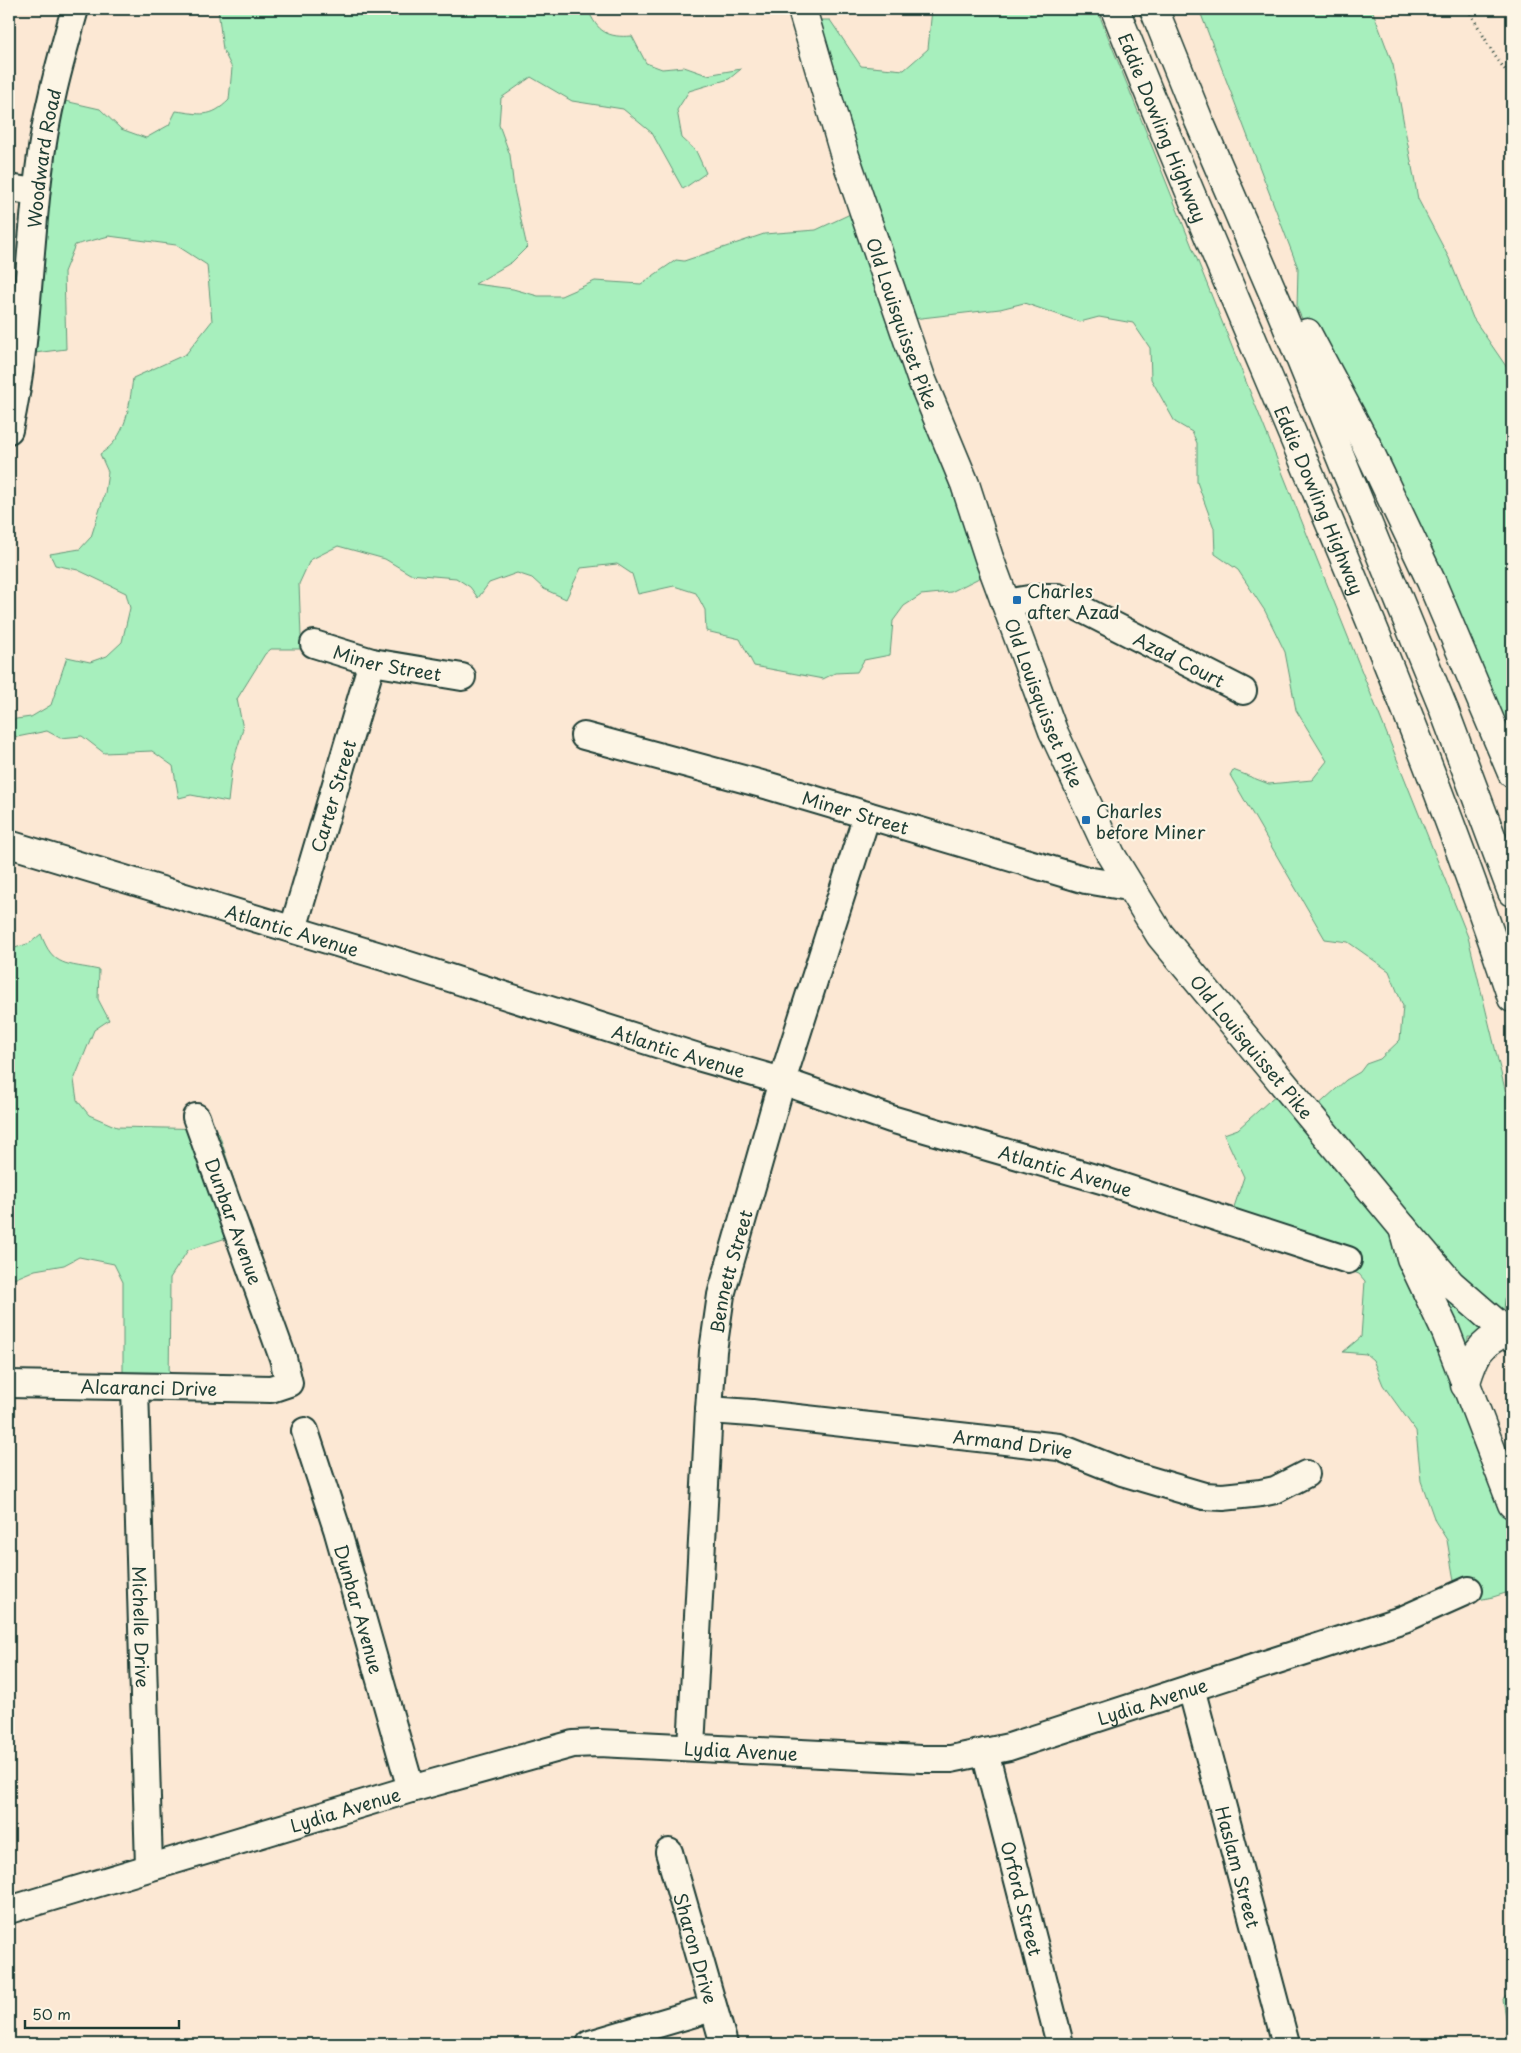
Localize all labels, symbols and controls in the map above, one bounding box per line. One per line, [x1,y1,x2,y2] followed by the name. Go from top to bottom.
[1112,29,1215,226] street label: Eddie Dowling Highway
[20,86,67,229] street label: Woodward Road
[860,234,946,413] street label: Old Louisquisset Pike
[1268,401,1372,598] street label: Eddie Dowling Highway
[1027,577,1120,625] place label: Charles after Azad
[1011,594,1023,606] marker: Charles after Azad
[999,614,1091,791] street label: Old Louisquisset Pike
[1130,624,1230,693] street label: Azad Court
[330,637,443,687] street label: Miner Street
[303,736,362,855] street label: Carter Street
[799,783,912,840] street label: Miner Street
[1096,797,1206,845] place label: Charles before Miner
[1080,814,1092,826] marker: Charles before Miner
[222,897,363,962] street label: Atlantic Avenue
[1184,968,1320,1124] street label: Old Louisquisset Pike
[609,1017,749,1083] street label: Atlantic Avenue
[996,1137,1136,1203] street label: Atlantic Avenue
[198,1154,270,1288] street label: Dunbar Avenue
[702,1206,758,1335] street label: Bennett Street
[80,1372,218,1401] street label: Alcaranci Drive
[952,1422,1078,1465] street label: Armand Drive
[328,1541,391,1677] street label: Dunbar Avenue
[127,1566,157,1688] street label: Michelle Drive
[1094,1670,1211,1731] street label: Lydia Avenue
[683,1734,799,1766] street label: Lydia Avenue
[287,1779,404,1838] street label: Lydia Avenue
[1210,1803,1268,1931] street label: Haslam Street
[995,1838,1050,1959] street label: Orford Street
[668,1889,725,2007] street label: Sharon Drive
[25,1998,179,2030] scale bar
[32,2002,71,2025] text: 50 m

